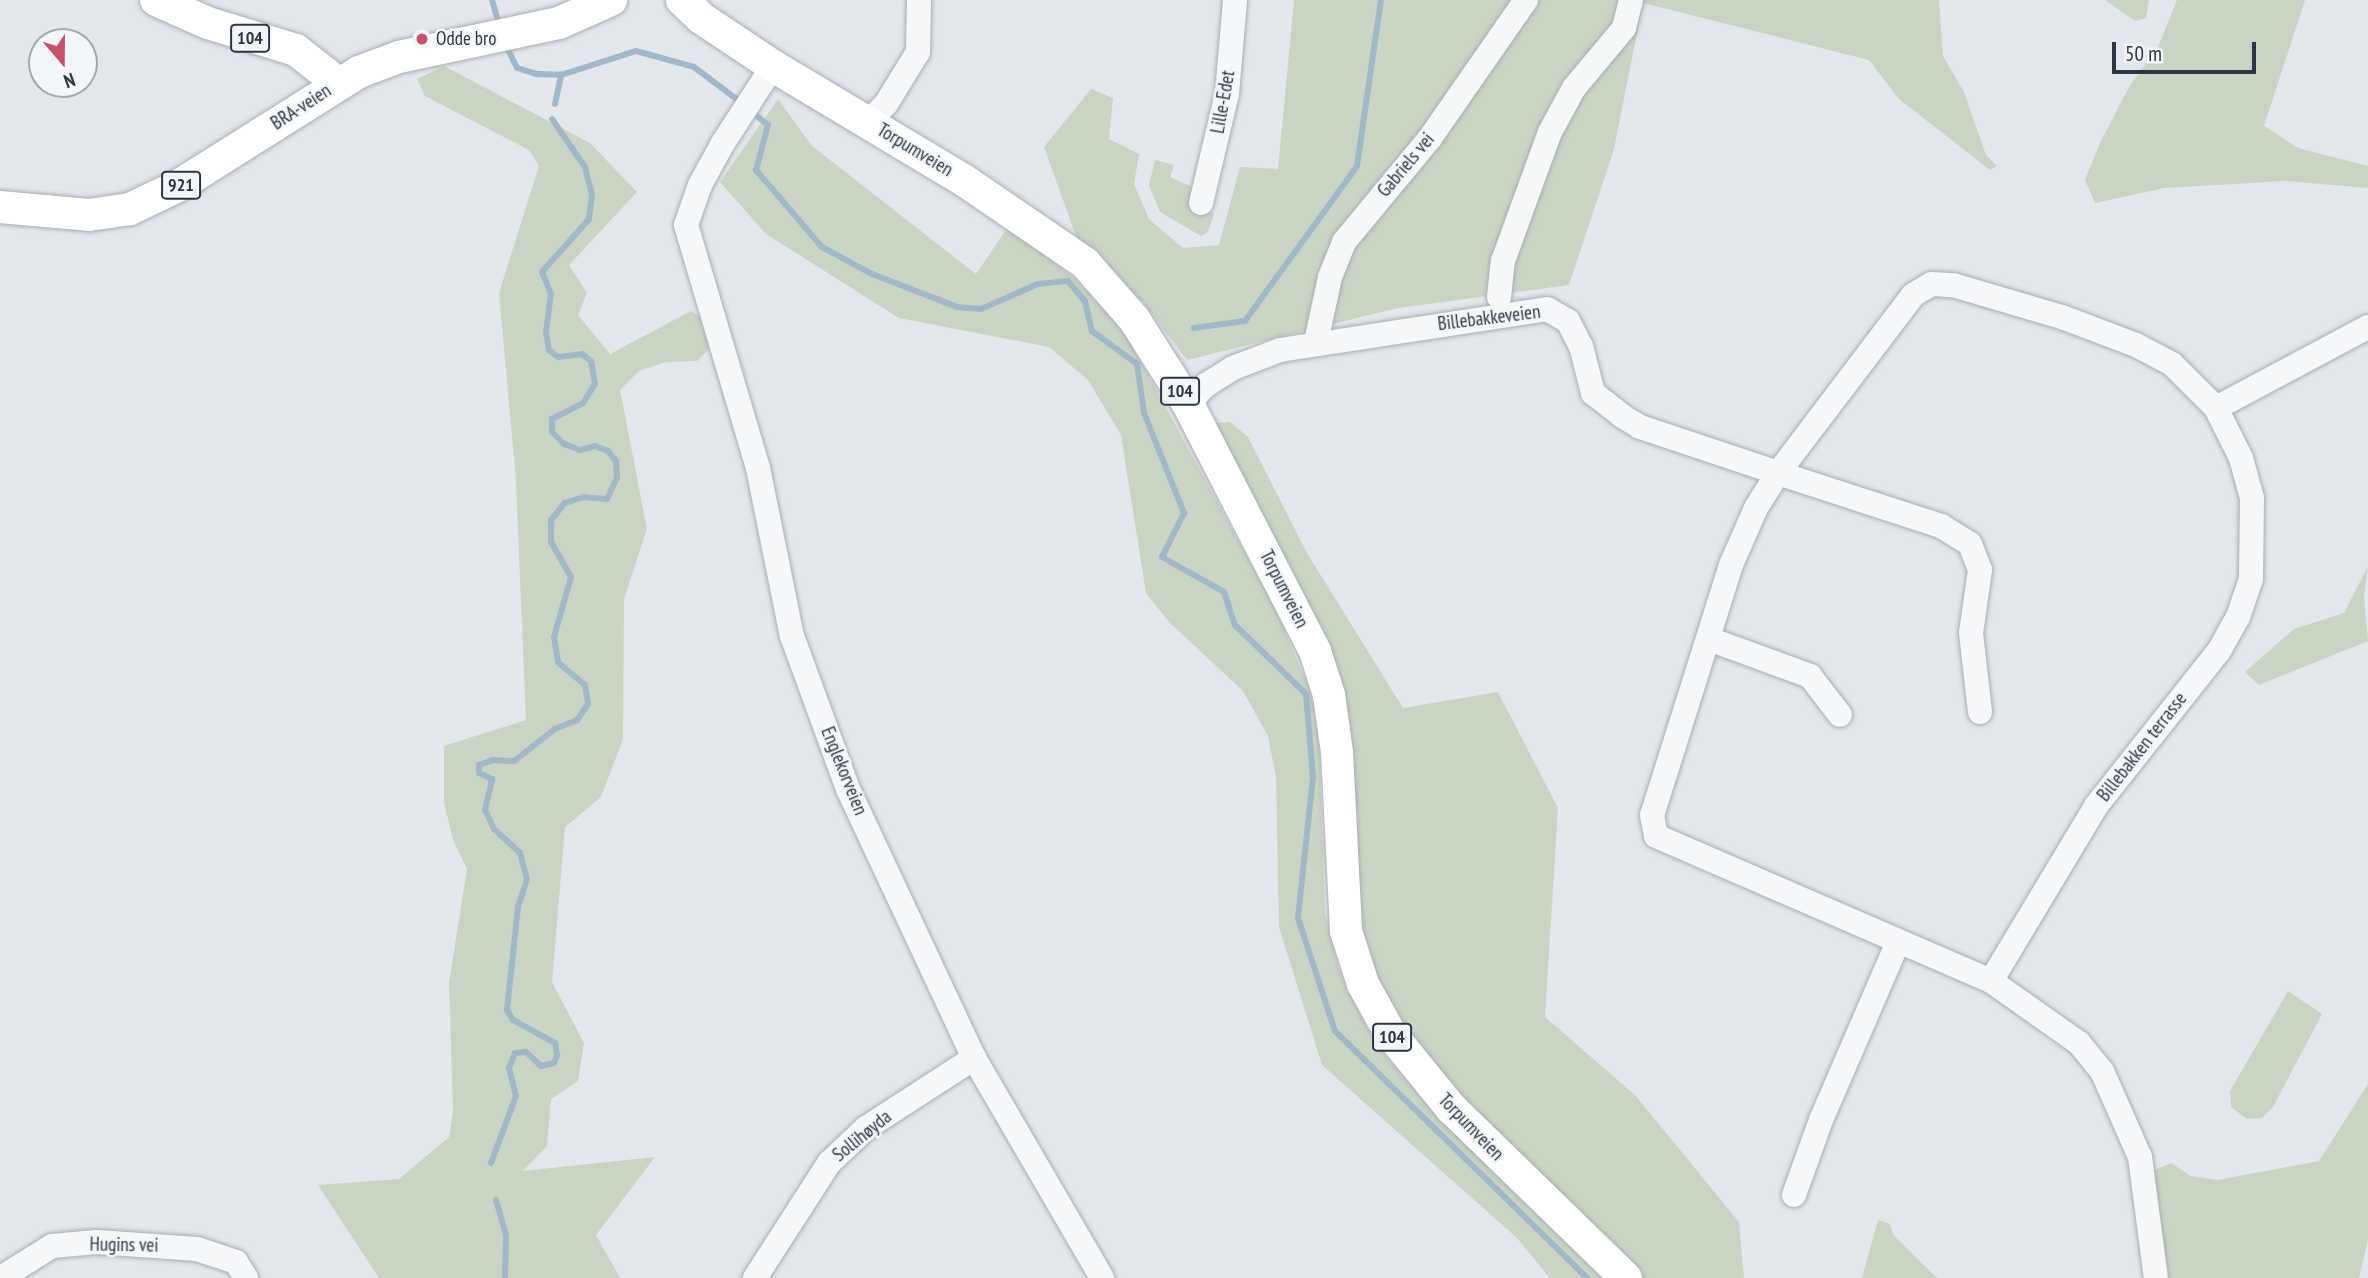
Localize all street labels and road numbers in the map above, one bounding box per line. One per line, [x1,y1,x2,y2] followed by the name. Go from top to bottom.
[229,24,271,52] road number: 104
[1206,69,1240,135] street label: Lille-Edet
[267,79,335,135] street label: BRA-veien
[873,119,957,181] street label: Torpumveien
[1373,128,1439,202] street label: Gabriels vei
[160,170,202,200] road number: 921
[1436,300,1542,336] street label: Billebakkeveien
[1159,376,1201,405] road number: 104
[1255,546,1313,632] street label: Torpumveien
[2092,688,2192,806] street label: Billebakken terrasse
[816,724,872,818] street label: Englekorveien
[1371,1022,1413,1052] road number: 104
[1433,1089,1509,1165] street label: Torpumveien
[828,1106,896,1166] street label: Sollihøyda
[89,1233,159,1257] street label: Hugins vei

